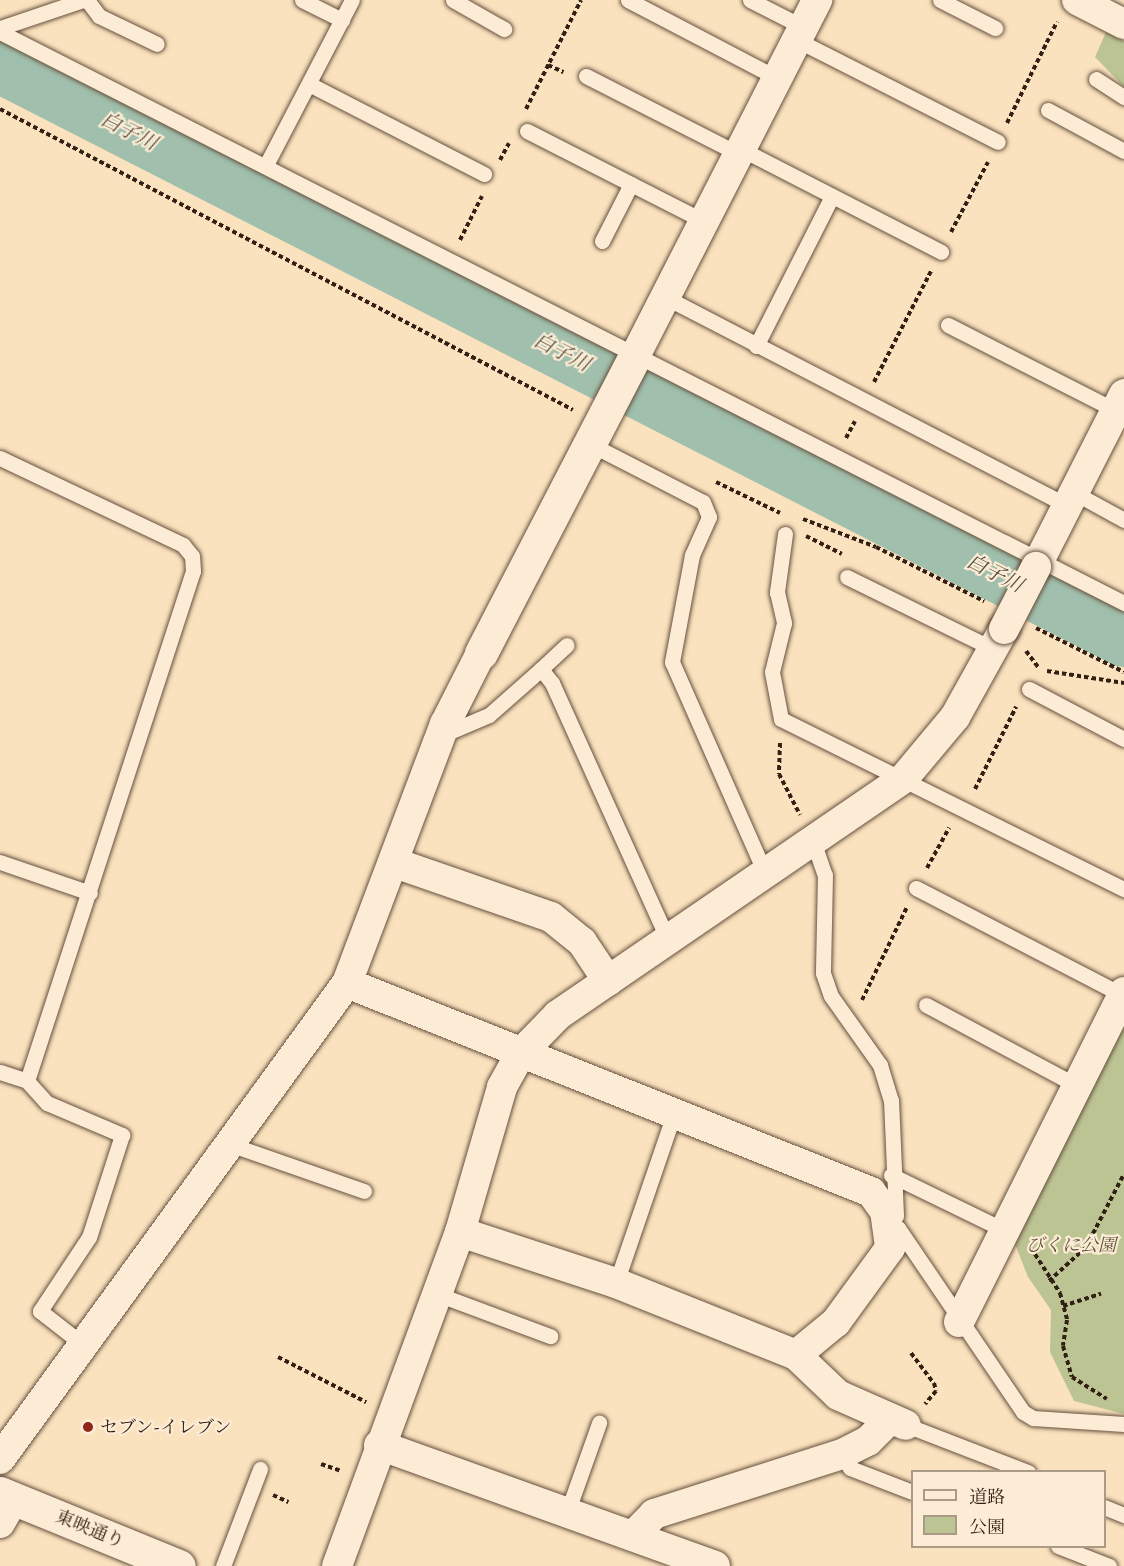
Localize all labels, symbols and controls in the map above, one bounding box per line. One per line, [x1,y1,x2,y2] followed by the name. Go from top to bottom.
[97,107,161,155] water label: 白子川
[530,328,594,376] water label: 白子川
[963,549,1027,597] water label: 白子川
[1026,1234,1116,1256] park label: びくに公園
[100,1416,233,1438] place label: セブン-イレブン
[81,1420,95,1434] marker: セブン-イレブン
[911,1470,1106,1548] legend
[969,1485,1005,1509] text: 道路
[53,1506,127,1552] street label: 東映通り
[969,1515,1005,1539] text: 公園

